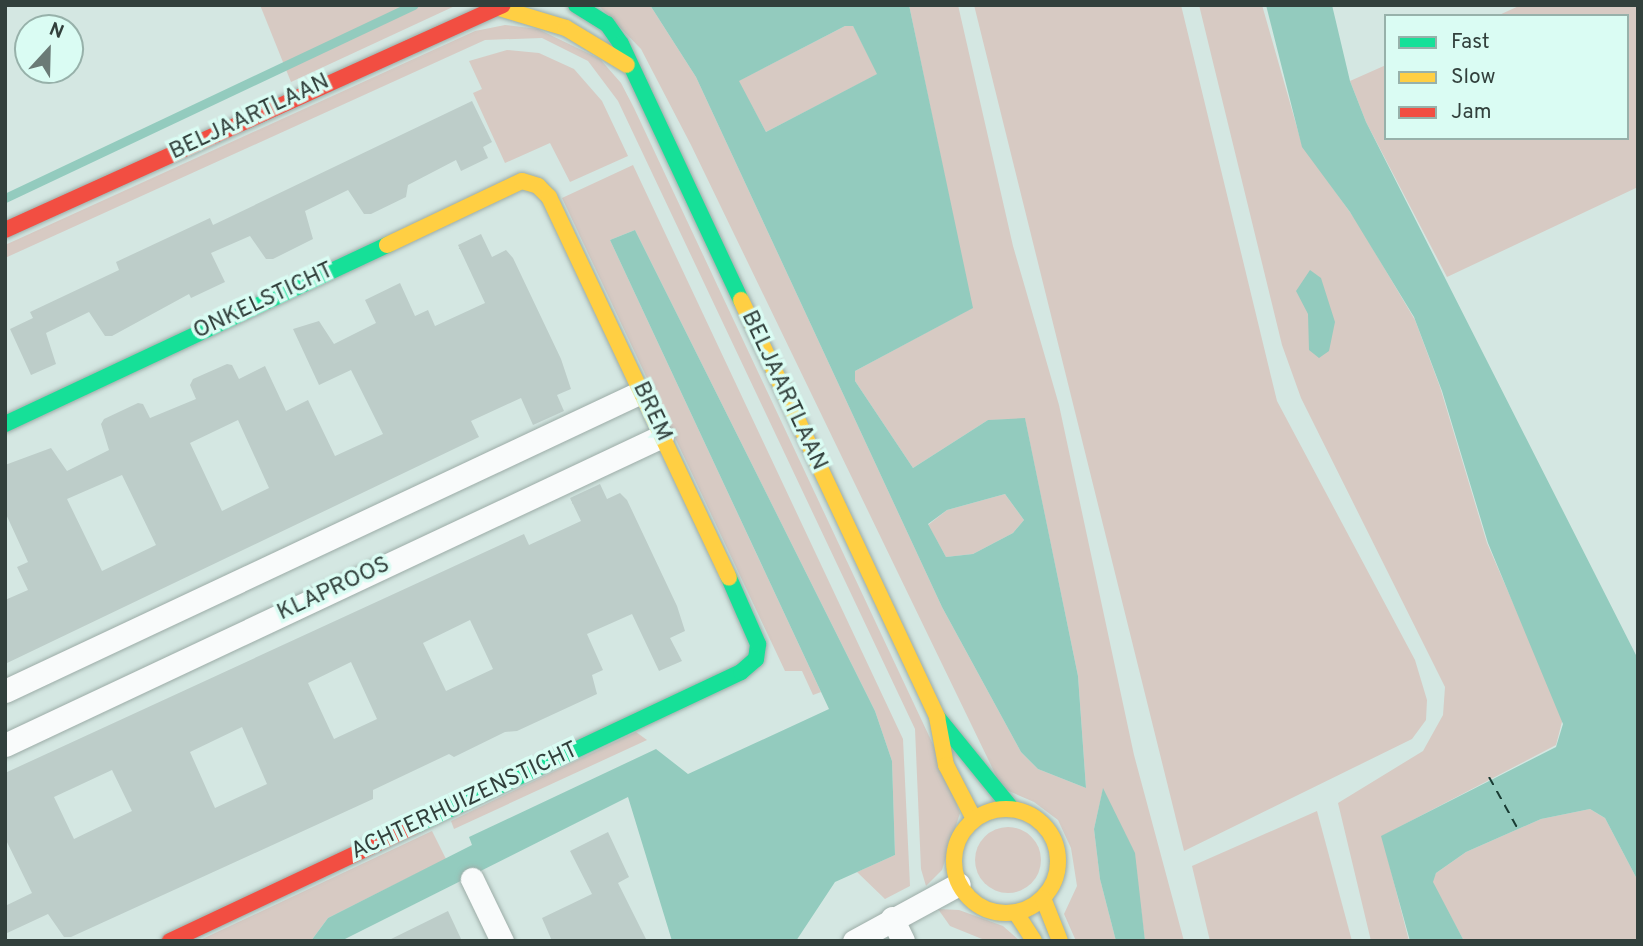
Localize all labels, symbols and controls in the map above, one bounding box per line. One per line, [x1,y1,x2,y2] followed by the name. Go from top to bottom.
[14,14,84,84] north arrow
[1384,14,1629,140] legend
[45,18,67,45] text: N
[1451,29,1490,56] text: Fast
[1451,64,1496,91] text: Slow
[166,69,334,167] street label: BELJAARTLAAN
[1451,99,1492,126] text: Jam
[190,257,338,347] street label: ONKELSTICHT
[734,307,832,475] street label: BELJAARTLAAN
[625,378,677,446] street label: BREM
[273,552,395,628] street label: KLAPROOS
[347,737,583,867] street label: ACHTERHUIZENSTICHT

